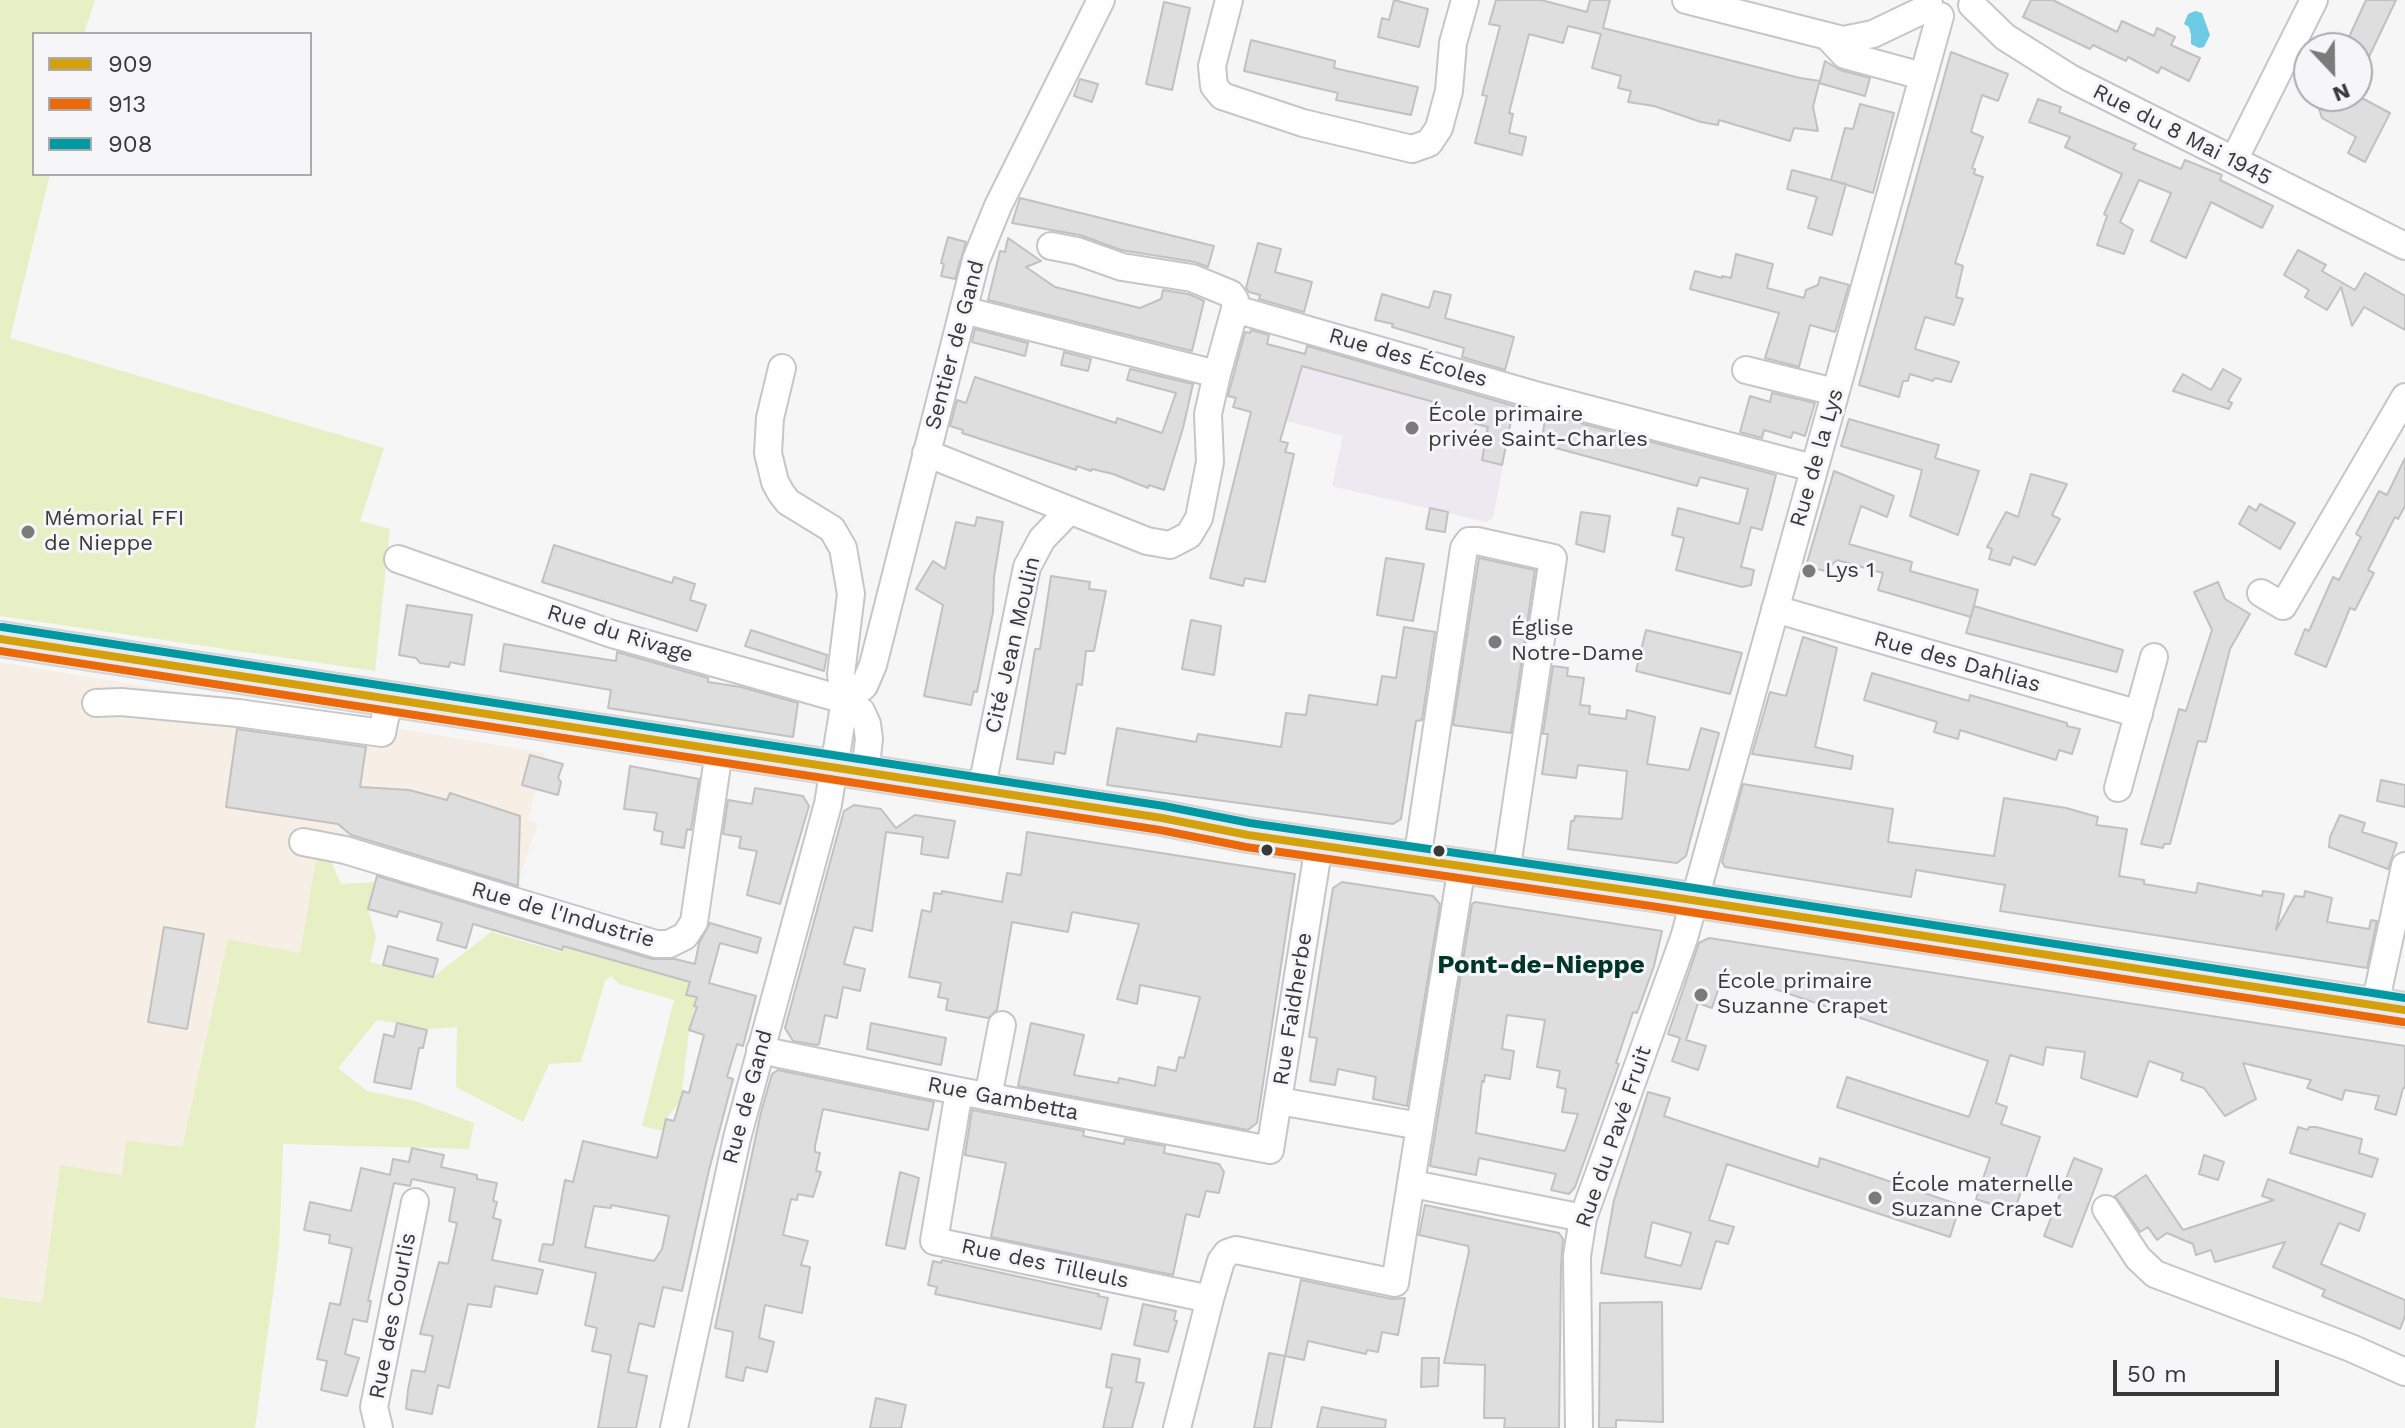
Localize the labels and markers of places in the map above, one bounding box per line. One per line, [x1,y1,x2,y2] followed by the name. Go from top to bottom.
[1428,402,1648,454] place label: École primaire privée Saint-Charles
[1403,419,1421,437] marker: École primaire privée Saint-Charles
[44,506,184,558] place label: Mémorial FFI de Nieppe
[19,523,37,541] marker: Mémorial FFI de Nieppe
[1825,558,1875,584] place label: Lys 1
[1800,562,1818,580] marker: Lys 1
[1511,616,1644,668] place label: Église Notre-Dame
[1486,633,1504,651] marker: Église Notre-Dame
[1259,842,1275,858] unlabelled marker
[1431,843,1447,859] unlabelled marker
[1717,969,1888,1020] place label: École primaire Suzanne Crapet
[1692,986,1710,1004] marker: École primaire Suzanne Crapet
[1891,1172,2073,1224] place label: École maternelle Suzanne Crapet
[1866,1189,1884,1207] marker: École maternelle Suzanne Crapet

